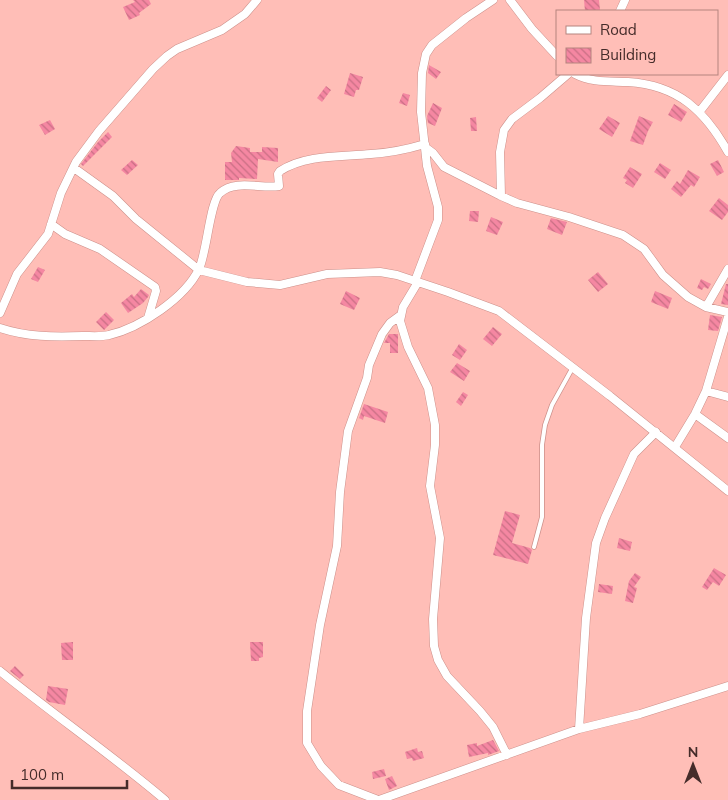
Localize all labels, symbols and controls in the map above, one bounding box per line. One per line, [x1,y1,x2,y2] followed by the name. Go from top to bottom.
[556,10,718,75] legend
[600,20,637,39] text: Road
[600,45,656,64] text: Building
[668,740,718,790] north arrow
[688,743,698,761] text: N
[12,758,128,790] scale bar
[20,765,64,784] text: 100 m

